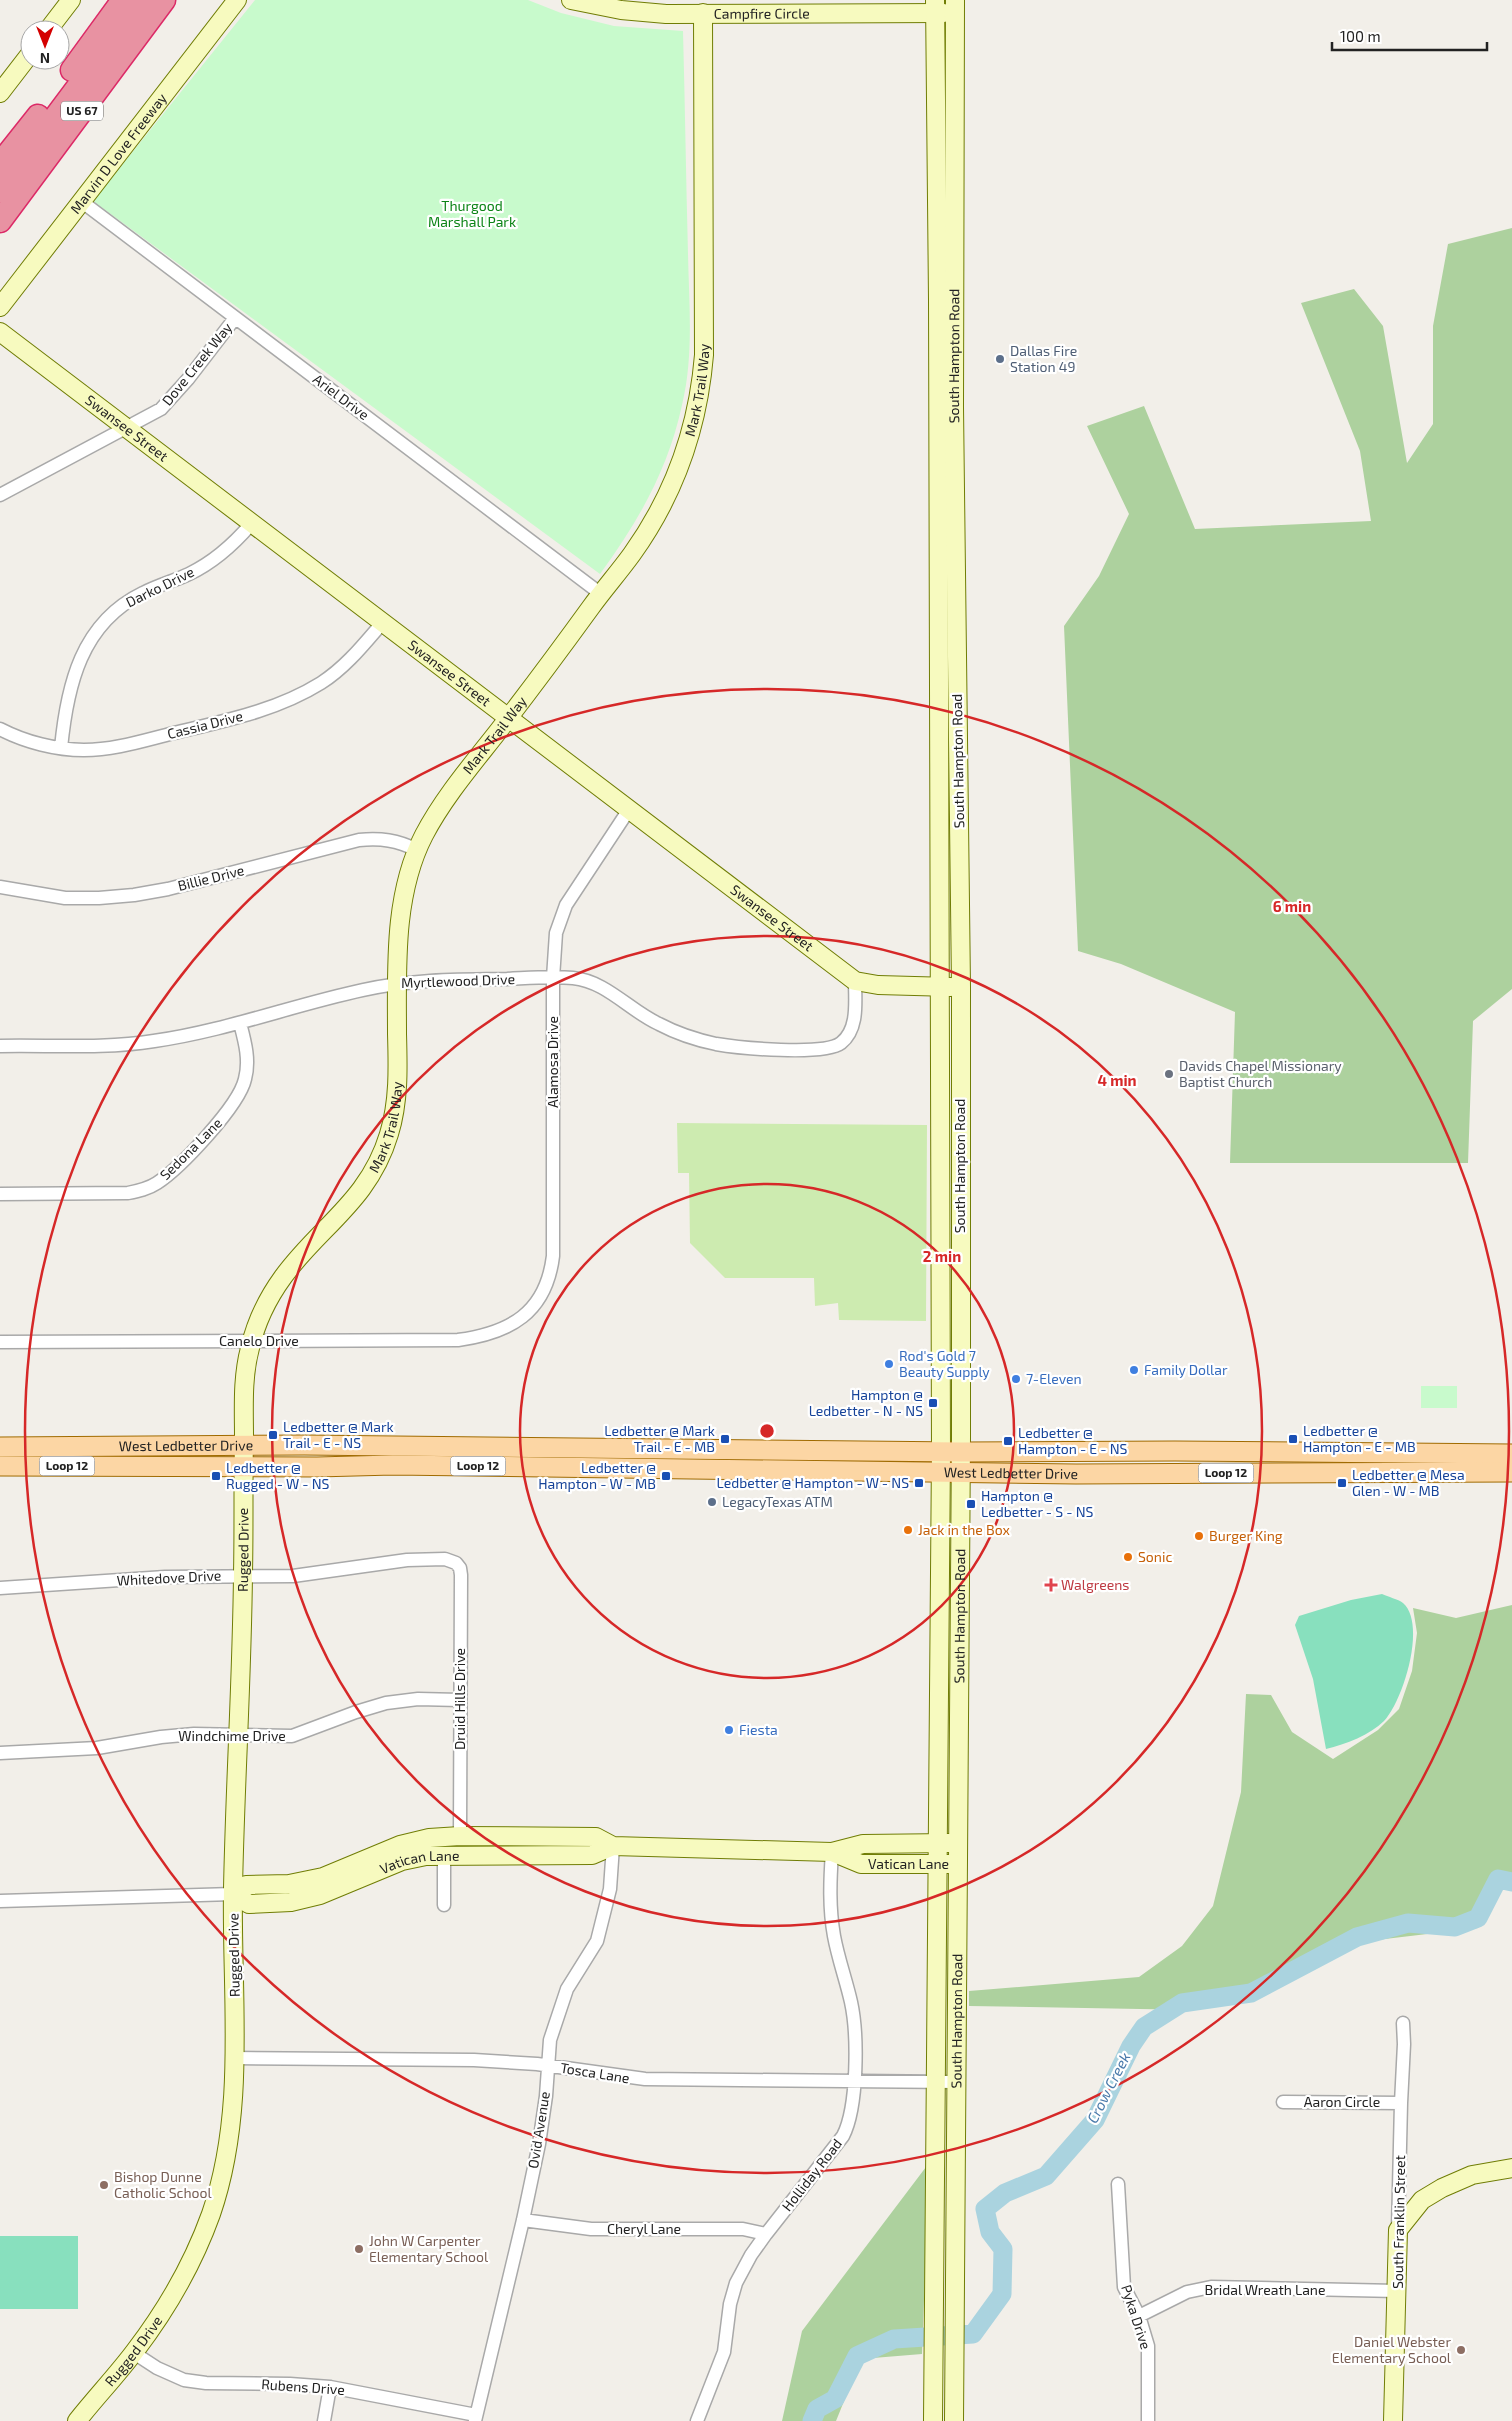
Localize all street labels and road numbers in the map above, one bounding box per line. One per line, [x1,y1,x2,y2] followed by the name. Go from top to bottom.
[714,4,810,22] street label: Campfire Circle
[66,89,170,217] street label: Marvin D Love Freeway
[61,102,103,120] road number: US 67
[945,289,962,424] street label: South Hampton Road
[158,318,236,409] street label: Dove Creek Way
[681,343,712,438] street label: Mark Trail Way
[310,370,373,423] street label: Ariel Drive
[82,391,172,465] street label: Swansee Street
[123,563,197,610] street label: Darko Drive
[405,636,494,709] street label: Swansee Street
[459,692,530,777] street label: Mark Trail Way
[948,694,967,828] street label: South Hampton Road
[165,707,244,742] street label: Cassia Drive
[176,861,246,894] street label: Billie Drive
[727,881,817,954] street label: Swansee Street
[401,970,515,991] street label: Myrtlewood Drive
[544,1016,561,1108] street label: Alamosa Drive
[365,1081,405,1175] street label: Mark Trail Way
[951,1099,968,1233] street label: South Hampton Road
[156,1114,225,1183] street label: Sedona Lane
[219,1332,299,1349] street label: Canelo Drive
[119,1436,253,1454] street label: West Ledbetter Drive
[40,1456,94,1475] road number: Loop 12
[450,1456,506,1475] road number: Loop 12
[944,1463,1078,1482] street label: West Ledbetter Drive
[1198,1464,1254,1482] road number: Loop 12
[234,1508,252,1592] street label: Rugged Drive
[950,1549,968,1683] street label: South Hampton Road
[116,1566,222,1589] street label: Whitedove Drive
[451,1648,468,1750] street label: Druid Hills Drive
[178,1727,286,1744] street label: Windchime Drive
[377,1847,459,1877] street label: Vatican Lane
[868,1855,949,1872] street label: Vatican Lane
[224,1913,243,1997] street label: Rugged Drive
[947,1954,965,2088] street label: South Hampton Road
[559,2059,631,2086] street label: Tosca Lane
[524,2090,553,2170] street label: Ovid Avenue
[1304,2093,1380,2110] street label: Aaron Circle
[778,2135,845,2214] street label: Holliday Road
[1389,2155,1408,2289] street label: South Franklin Street
[607,2220,681,2237] street label: Cheryl Lane
[1204,2281,1326,2298] street label: Bridal Wreath Lane
[1118,2282,1155,2351] street label: Pyka Drive
[101,2312,165,2390] street label: Rugged Drive
[261,2375,345,2398] street label: Rubens Drive

